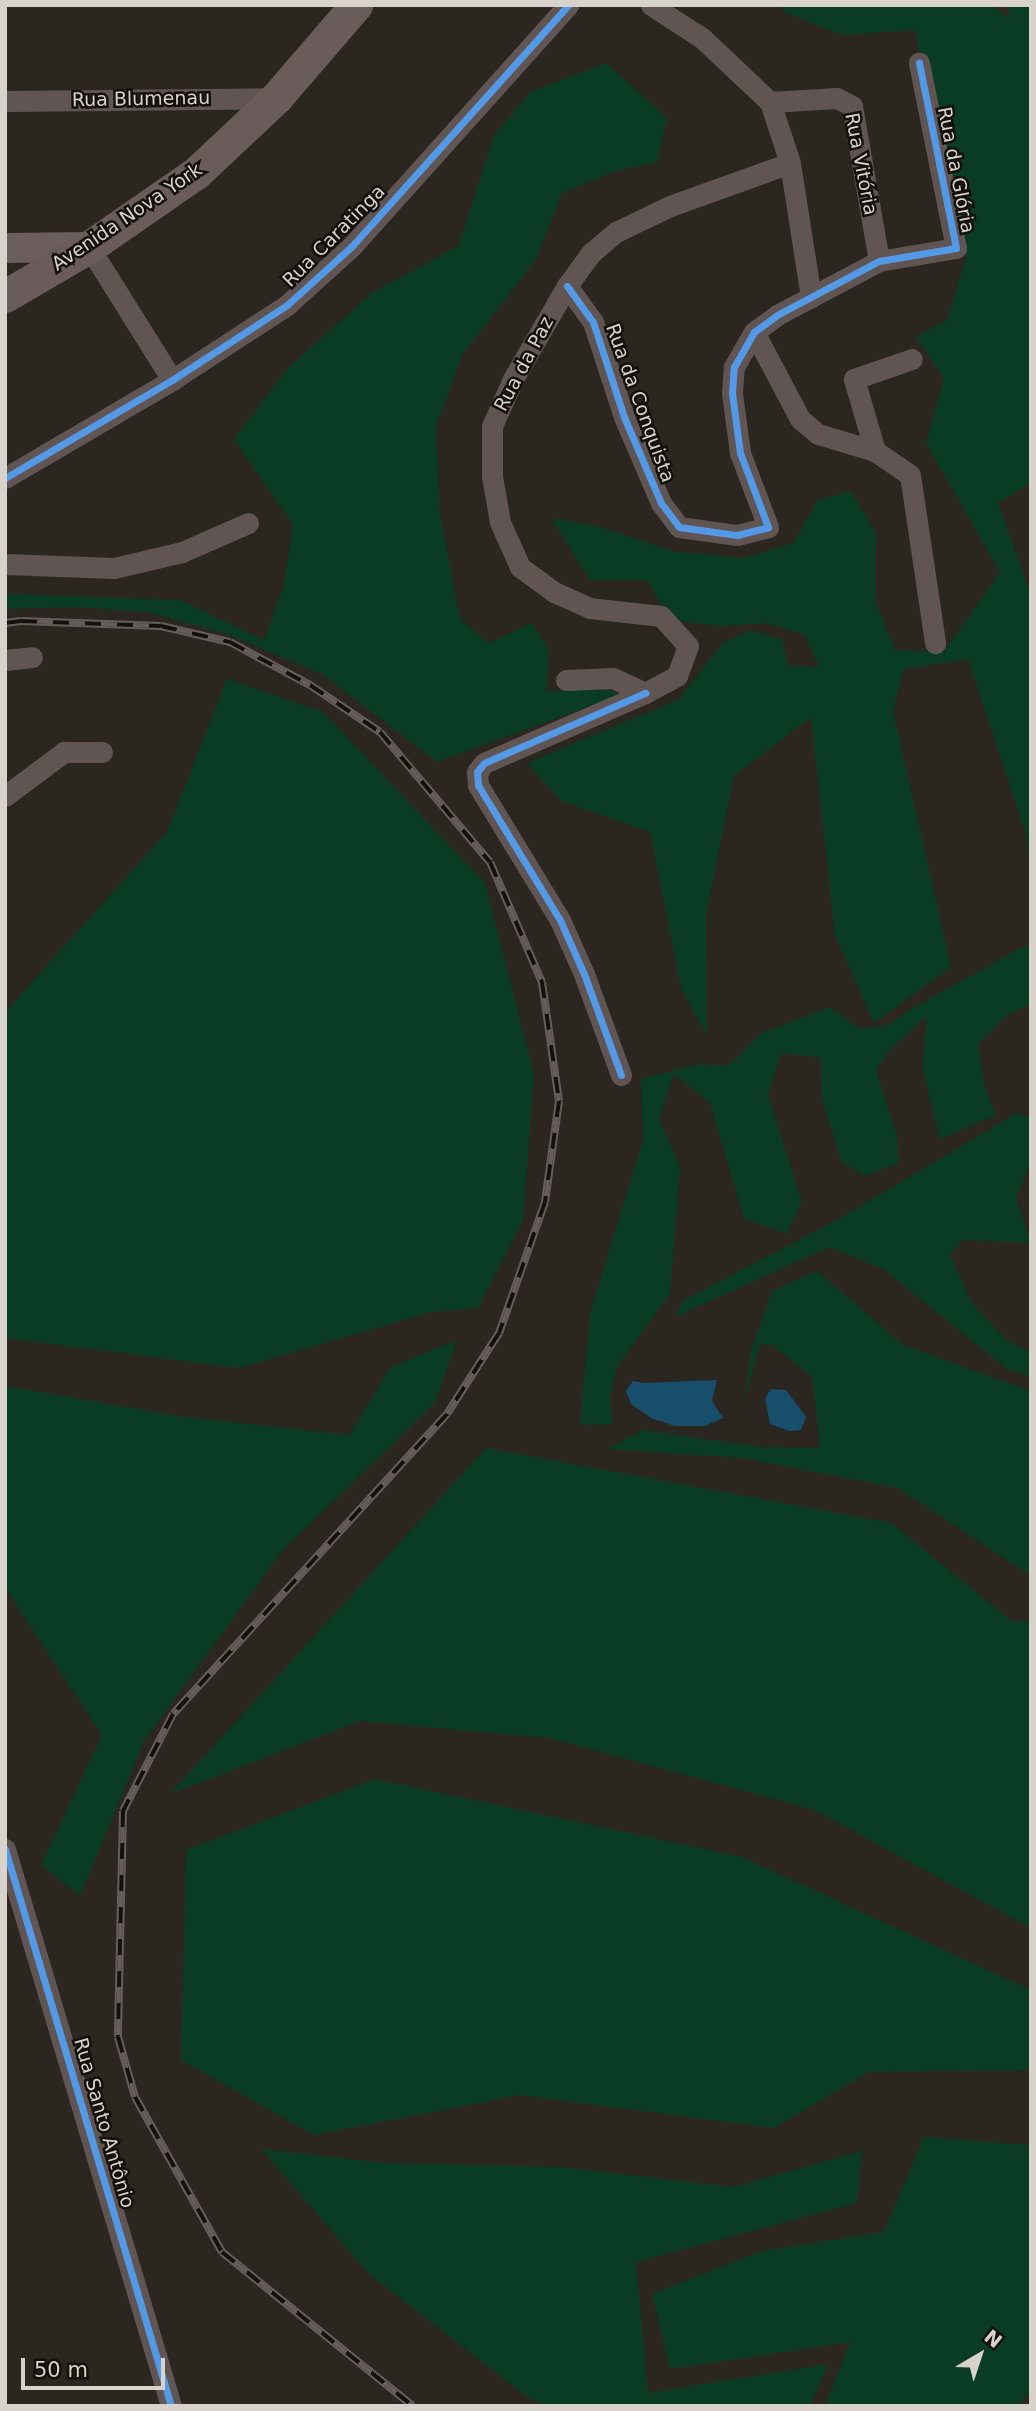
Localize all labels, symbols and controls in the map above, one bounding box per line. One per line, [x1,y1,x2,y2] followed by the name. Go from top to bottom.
[72,86,210,112] street label: Rua Blumenau
[933,105,979,235] street label: Rua da Glória
[840,111,882,217] street label: Rua Vitória
[48,158,206,276] street label: Avenida Nova York
[278,180,390,292] street label: Rua Caratinga
[490,313,558,415] street label: Rua da Paz
[601,321,679,485] street label: Rua da Conquista
[69,2035,139,2211] street label: Rua Santo Antônio
[945,2320,1015,2390] north arrow
[980,2325,1006,2352] text: N
[24,2344,168,2388] scale bar
[34,2358,88,2382] text: 50 m

